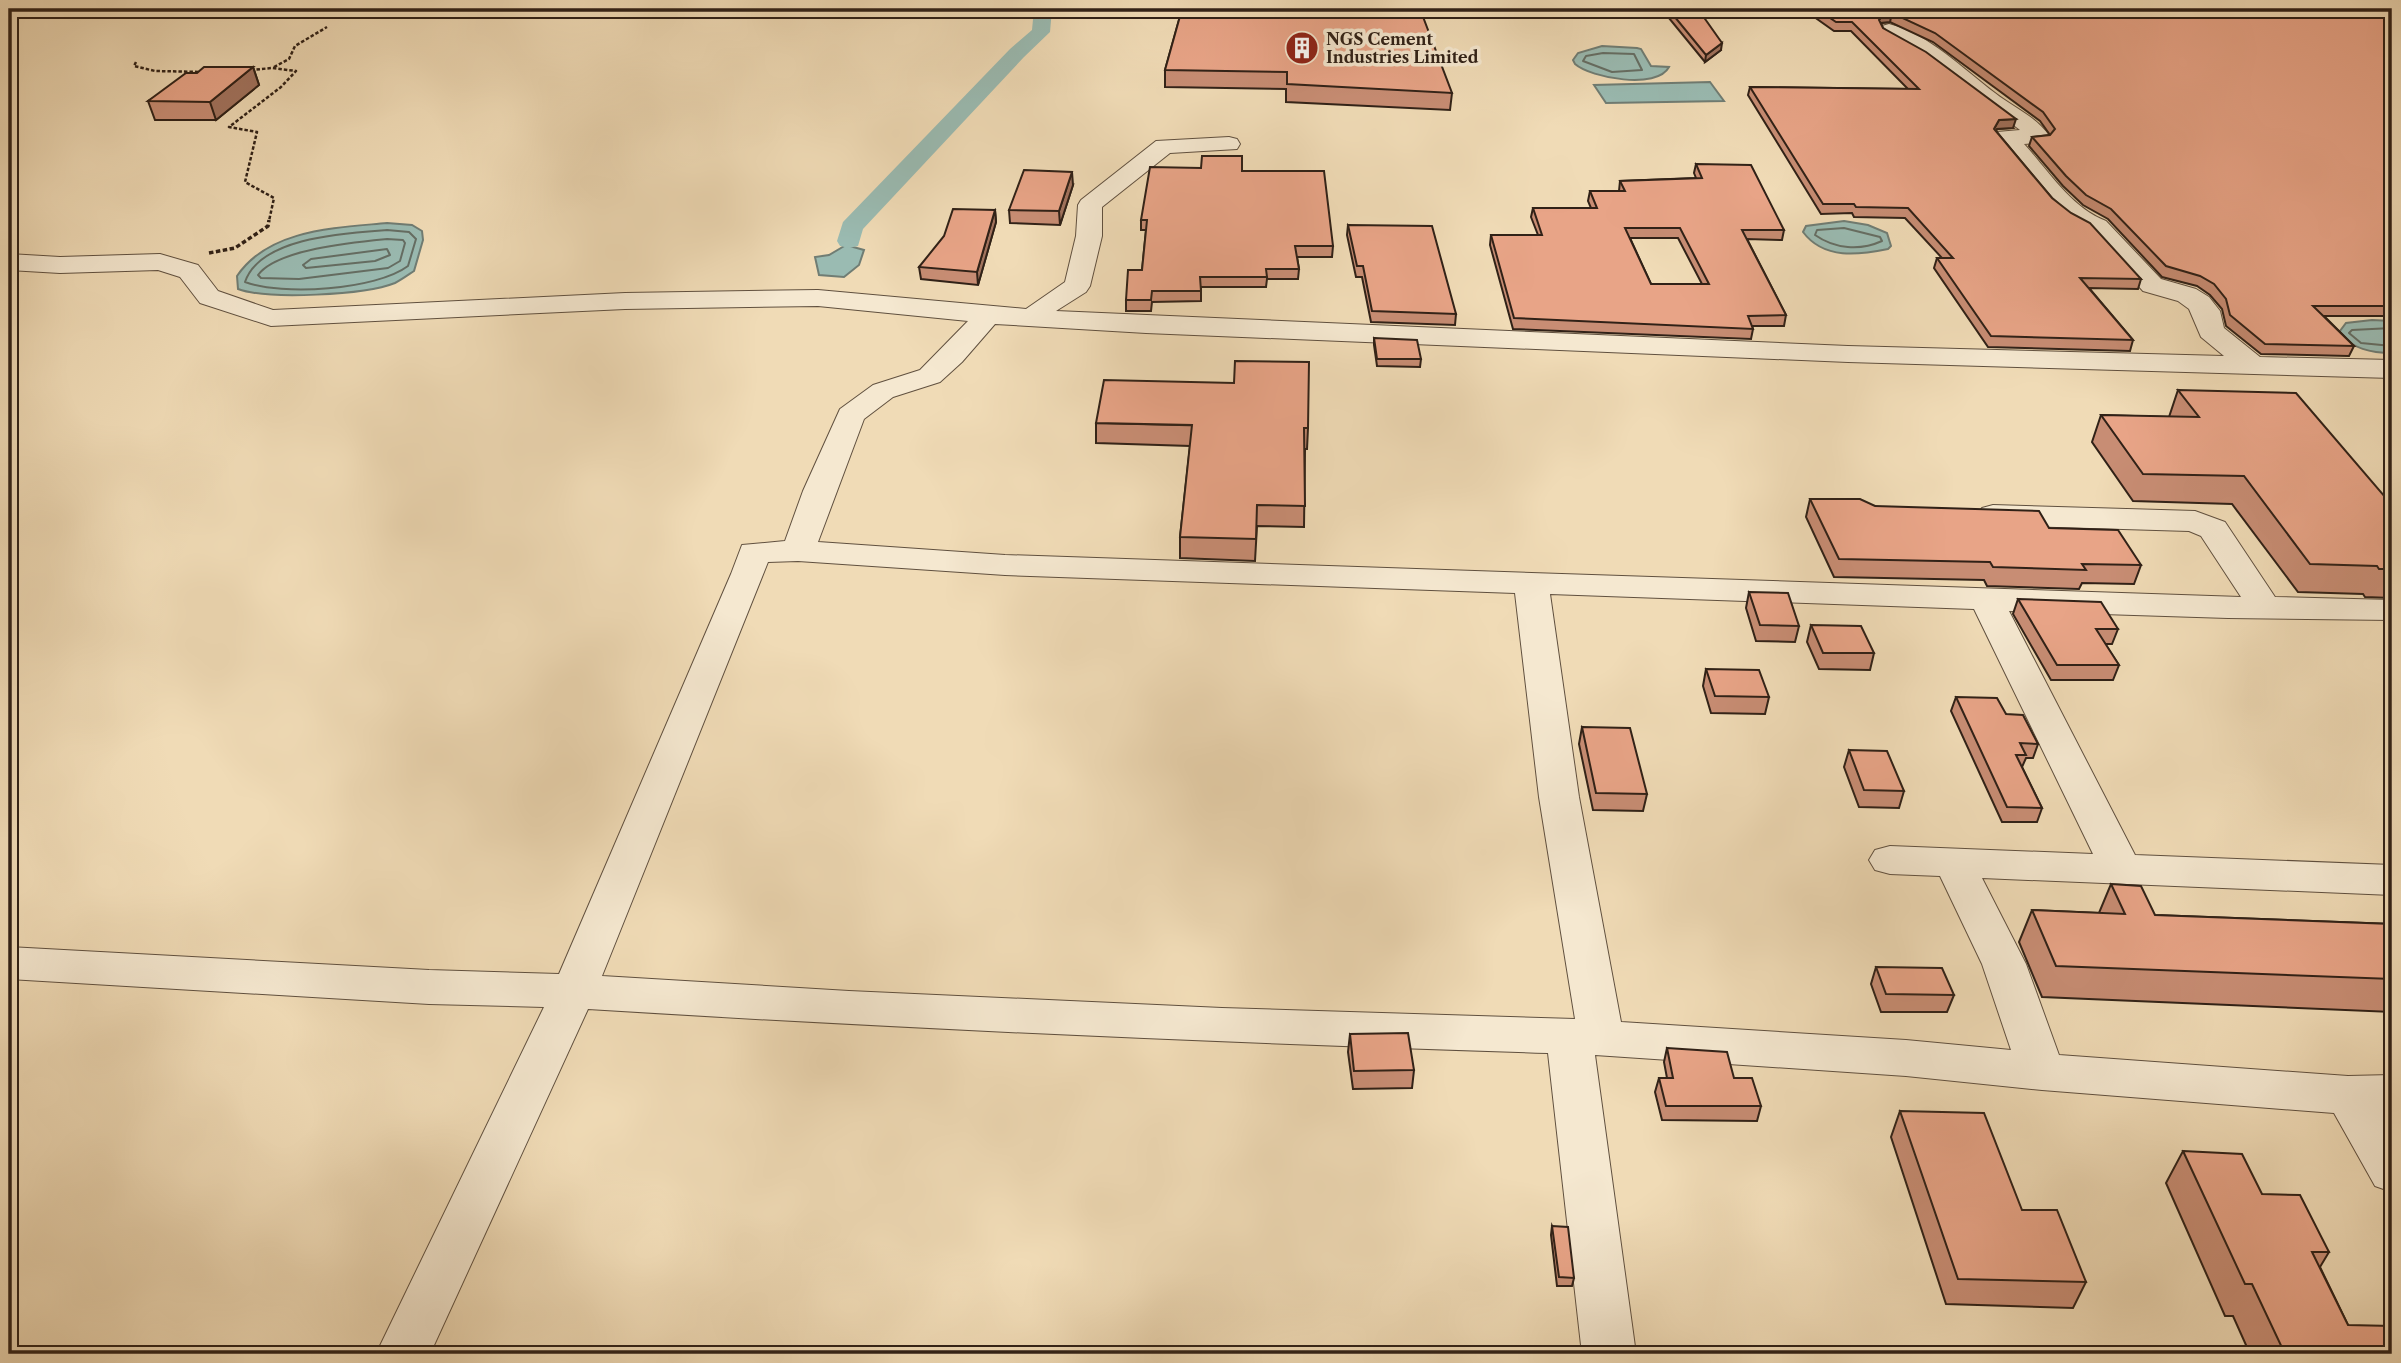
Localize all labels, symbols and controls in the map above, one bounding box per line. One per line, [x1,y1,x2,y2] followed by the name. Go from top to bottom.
[1283,29,1321,67] building icon: NGS Cement Industries Limited
[1326,29,1479,67] place label: NGS Cement Industries Limited

